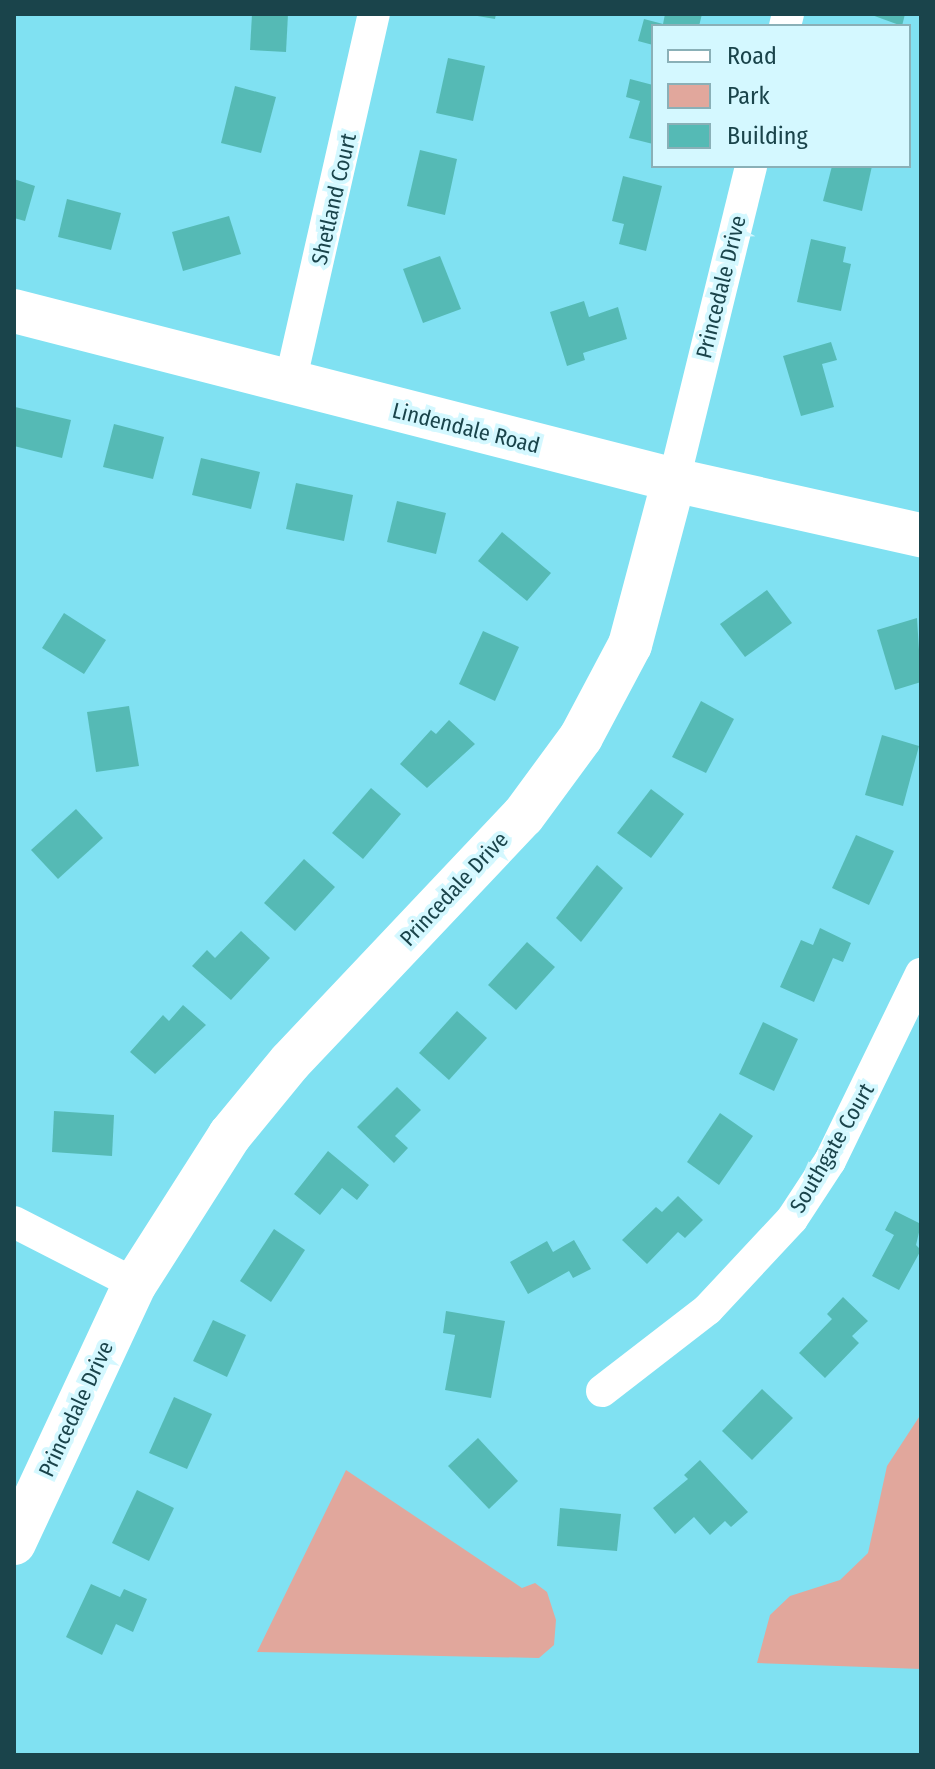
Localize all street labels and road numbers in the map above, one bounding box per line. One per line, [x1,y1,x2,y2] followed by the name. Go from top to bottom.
[306,131,362,267] street label: Shetland Court
[690,213,752,361] street label: Princedale Drive
[390,397,542,459] street label: Lindendale Road
[394,826,514,952] street label: Princedale Drive
[784,1079,880,1217] street label: Southgate Court
[33,1337,119,1481] street label: Princedale Drive

